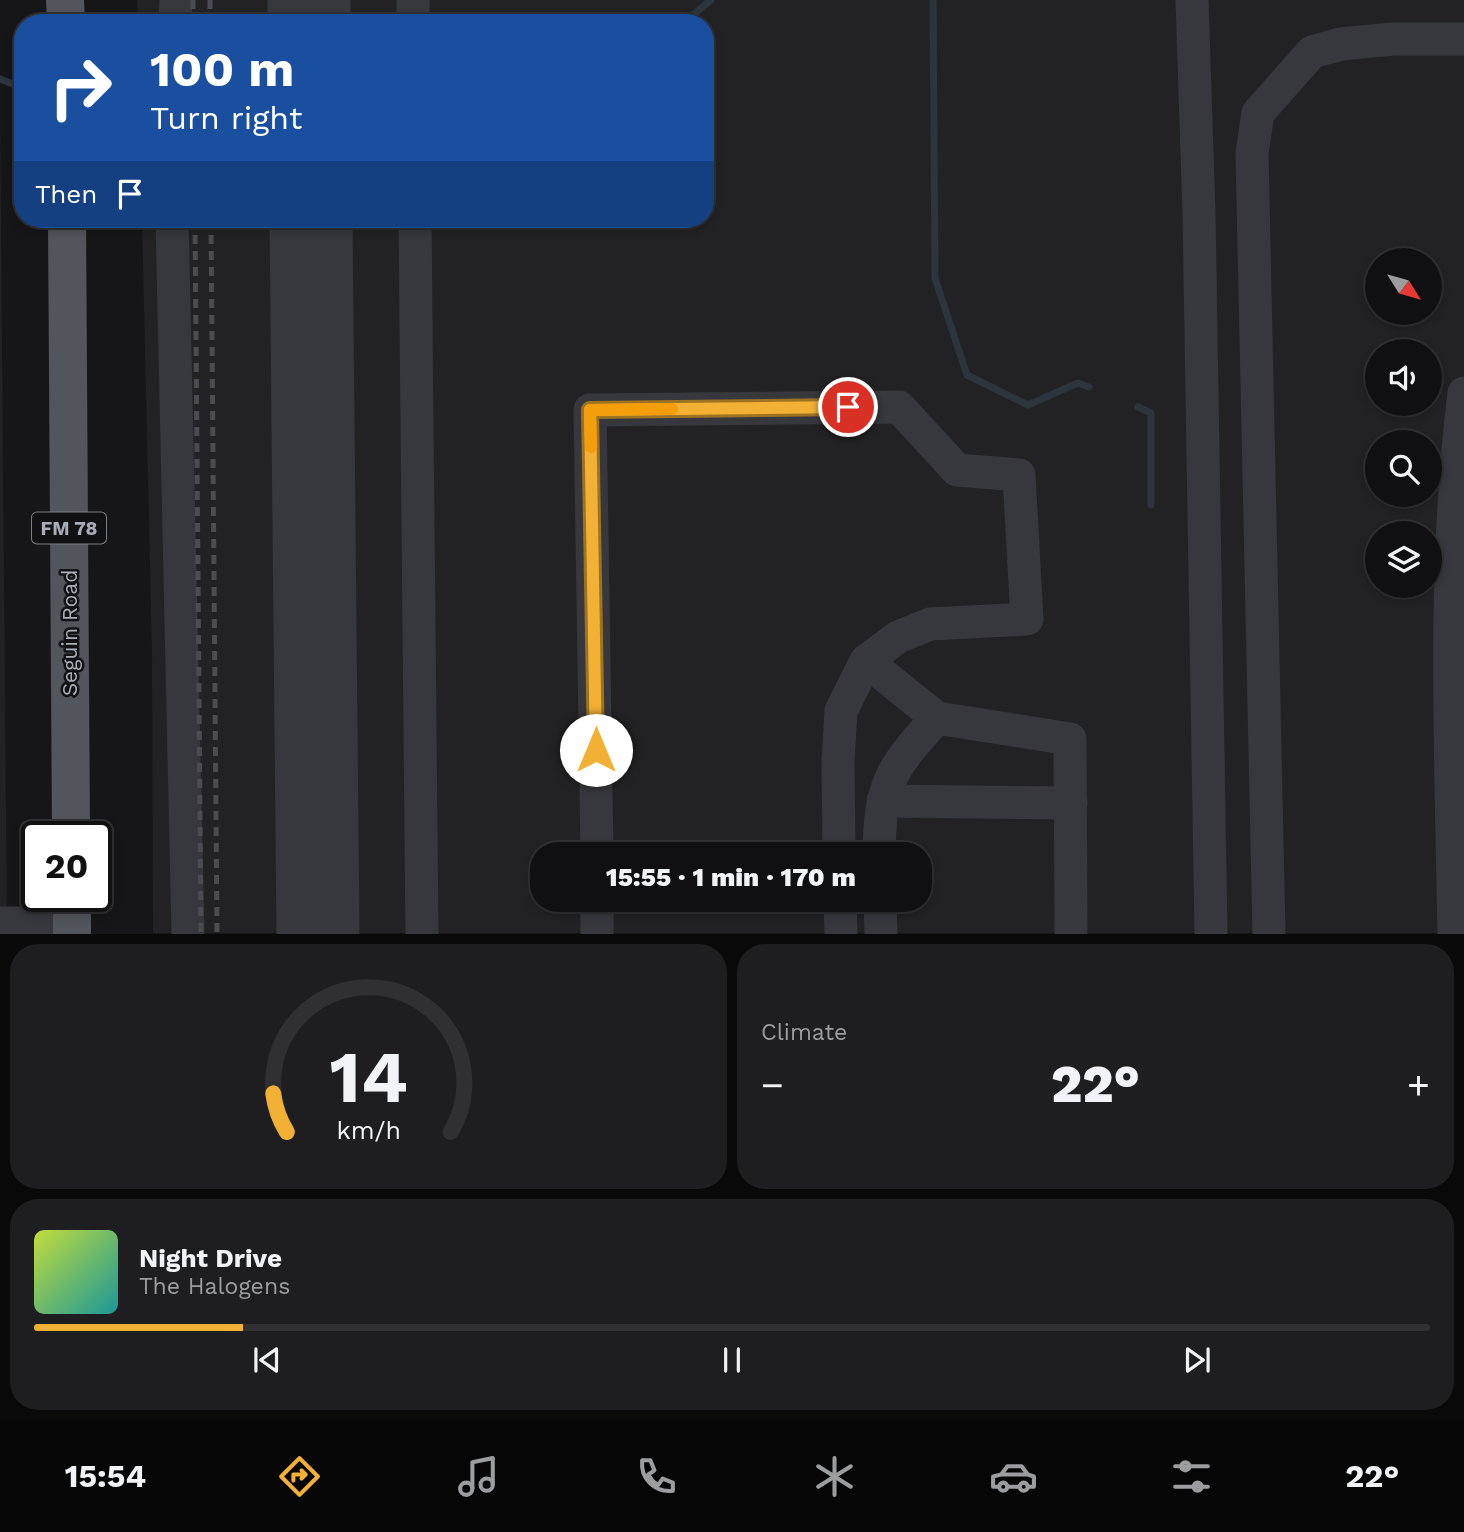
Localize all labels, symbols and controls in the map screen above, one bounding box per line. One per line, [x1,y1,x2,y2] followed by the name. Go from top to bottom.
[150,40,294,98] text: 100 m
[35,42,126,133] icon: right
[150,99,302,137] text: Turn right
[111,175,149,213] icon: arrive
[35,179,97,209] text: Then
[1365,248,1442,326] north arrow
[1365,248,1442,598] map controls
[1365,339,1442,416] button: sound
[818,377,878,437] pin
[829,388,867,426] icon: arrive
[1365,430,1442,507] button: search
[32,512,106,544] road number: FM 78
[1365,521,1442,598] button: layers
[57,570,82,696] street label: Seguin Road
[559,713,633,787] position arrow
[21,821,112,912] speed limit sign: 20
[606,862,856,892] text: 15:55 · 1 min · 170 m
[761,1019,847,1046] text: Climate
[329,1035,408,1121] text: 14
[1051,1054,1140,1115] text: 22°
[761,1063,784,1107] text: −
[1407,1063,1430,1107] text: +
[336,1116,401,1145] text: km/h
[139,1243,282,1273] text: Night Drive
[139,1273,290,1300] text: The Halogens
[248,1341,286,1379] icon: previous
[713,1341,751,1379] icon: pause
[1178,1341,1216,1379] icon: next
[275,1452,324,1501] icon: directions
[454,1452,503,1501] icon: music
[632,1452,681,1501] icon: phone
[810,1452,859,1501] icon: climate
[989,1452,1038,1501] icon: car
[1167,1452,1216,1501] icon: filters
[65,1457,146,1495] text: 15:54
[1345,1457,1399,1495] text: 22°

